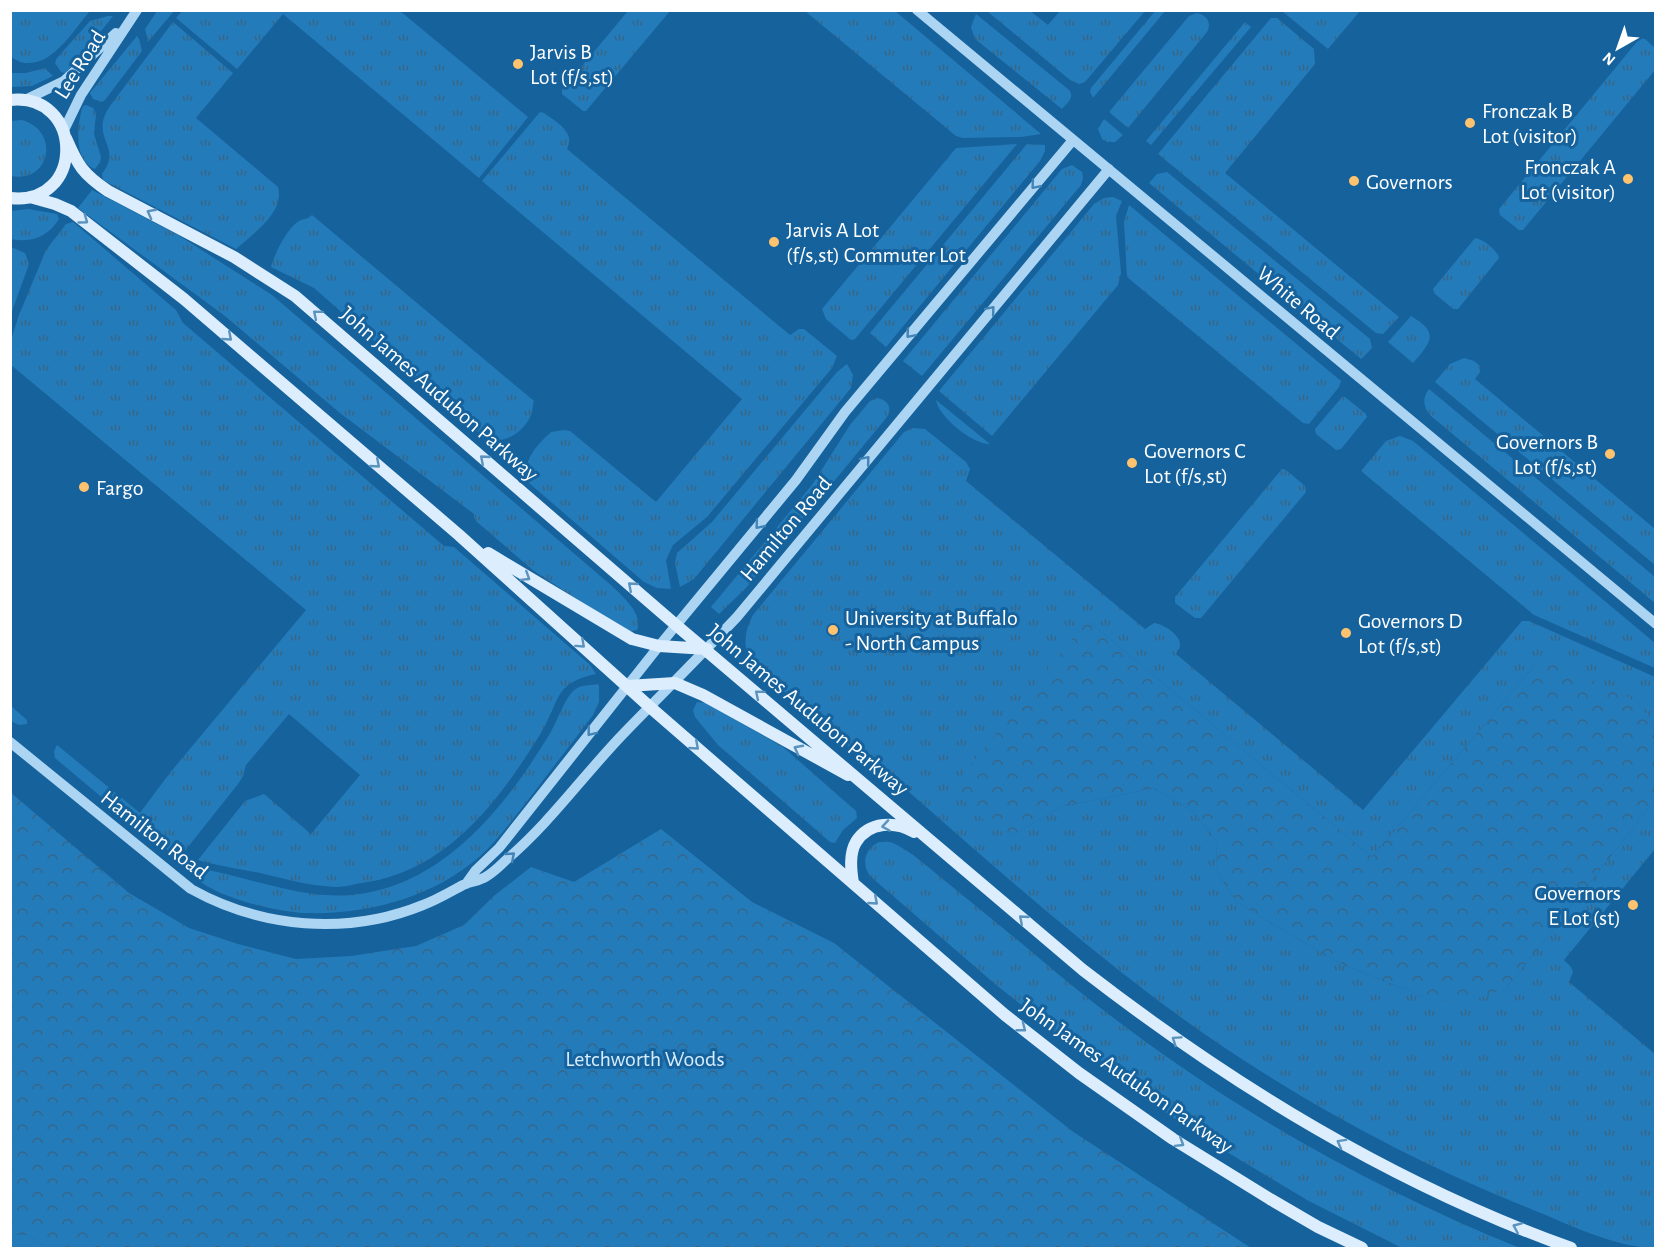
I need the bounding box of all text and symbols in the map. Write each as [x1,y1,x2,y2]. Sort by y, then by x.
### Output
north arrow [1588,18,1648,78]
street label: Lee Road [50,26,109,103]
place label: Jarvis B Lot (f/s,st) [530,41,614,88]
text: N [1600,49,1618,68]
marker: Jarvis B Lot (f/s,st) [511,57,525,71]
place label: Fronczak B Lot (visitor) [1482,100,1578,147]
marker: Fronczak B Lot (visitor) [1463,116,1477,130]
place label: Fronczak A Lot (visitor) [1520,156,1616,203]
place label: Governors [1366,171,1453,193]
marker: Fronczak A Lot (visitor) [1621,172,1635,186]
marker: Governors [1347,174,1361,188]
one-way arrow [1032,178,1043,189]
one-way arrow [146,209,157,220]
one-way arrow [77,213,88,224]
place label: Jarvis A Lot (f/s,st) Commuter Lot [786,219,966,266]
marker: Jarvis A Lot (f/s,st) Commuter Lot [767,235,781,249]
street label: White Road [1253,262,1344,343]
street label: John James Audubon Parkway [336,302,543,486]
one-way arrow [984,306,995,317]
one-way arrow [313,311,324,322]
one-way arrow [906,327,917,338]
one-way arrow [221,330,232,341]
place label: Governors B Lot (f/s,st) [1496,431,1598,478]
place label: Governors C Lot (f/s,st) [1144,440,1246,487]
marker: Governors B Lot (f/s,st) [1603,447,1617,461]
one-way arrow [481,455,491,466]
one-way arrow [859,456,870,467]
marker: Governors C Lot (f/s,st) [1125,456,1139,470]
one-way arrow [369,457,380,468]
street label: Hamilton Road [736,472,836,585]
place label: Fargo [96,477,143,499]
marker: Fargo [77,480,91,494]
one-way arrow [755,518,766,529]
one-way arrow [520,569,531,580]
one-way arrow [628,582,639,593]
place label: University at Buffalo - North Campus [845,607,1018,654]
place label: Governors D Lot (f/s,st) [1358,610,1463,657]
street label: John James Audubon Parkway [704,620,913,800]
marker: University at Buffalo - North Campus [826,623,840,637]
marker: Governors D Lot (f/s,st) [1339,626,1353,640]
one-way arrow [574,637,585,648]
one-way arrow [755,690,766,701]
one-way arrow [587,726,598,737]
one-way arrow [688,739,699,750]
one-way arrow [793,745,804,756]
street label: Hamilton Road [97,786,212,883]
one-way arrow [881,819,891,831]
one-way arrow [504,852,515,863]
place label: Governors E Lot (st) [1534,882,1621,929]
one-way arrow [867,894,878,905]
marker: Governors E Lot (st) [1626,898,1640,912]
one-way arrow [1019,915,1030,926]
street label: John James Audubon Parkway [1016,994,1237,1158]
one-way arrow [1015,1021,1026,1032]
one-way arrow [1172,1036,1183,1047]
park label: Letchworth Woods [565,1048,725,1070]
one-way arrow [1173,1136,1184,1147]
one-way arrow [1337,1139,1348,1150]
one-way arrow [1512,1222,1523,1234]

